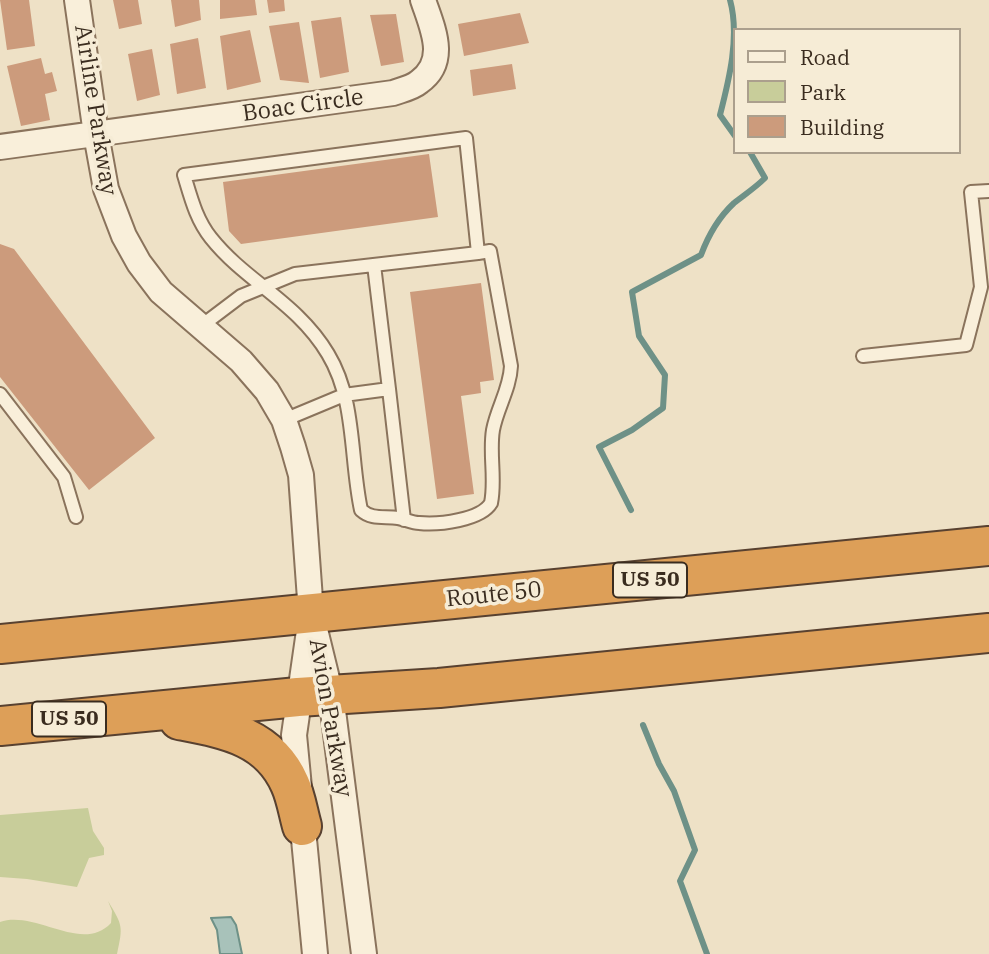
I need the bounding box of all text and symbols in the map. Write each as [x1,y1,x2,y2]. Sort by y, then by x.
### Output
street label: Airline Parkway [68,23,122,197]
legend [734,28,961,154]
text: Road [800,43,850,71]
text: Park [800,78,846,106]
street label: Boac Circle [241,84,365,128]
text: Building [800,113,884,141]
road number: US 50 [613,562,687,598]
street label: Route 50 [445,576,543,614]
street label: Avion Parkway [302,637,358,799]
road number: US 50 [32,702,106,736]

